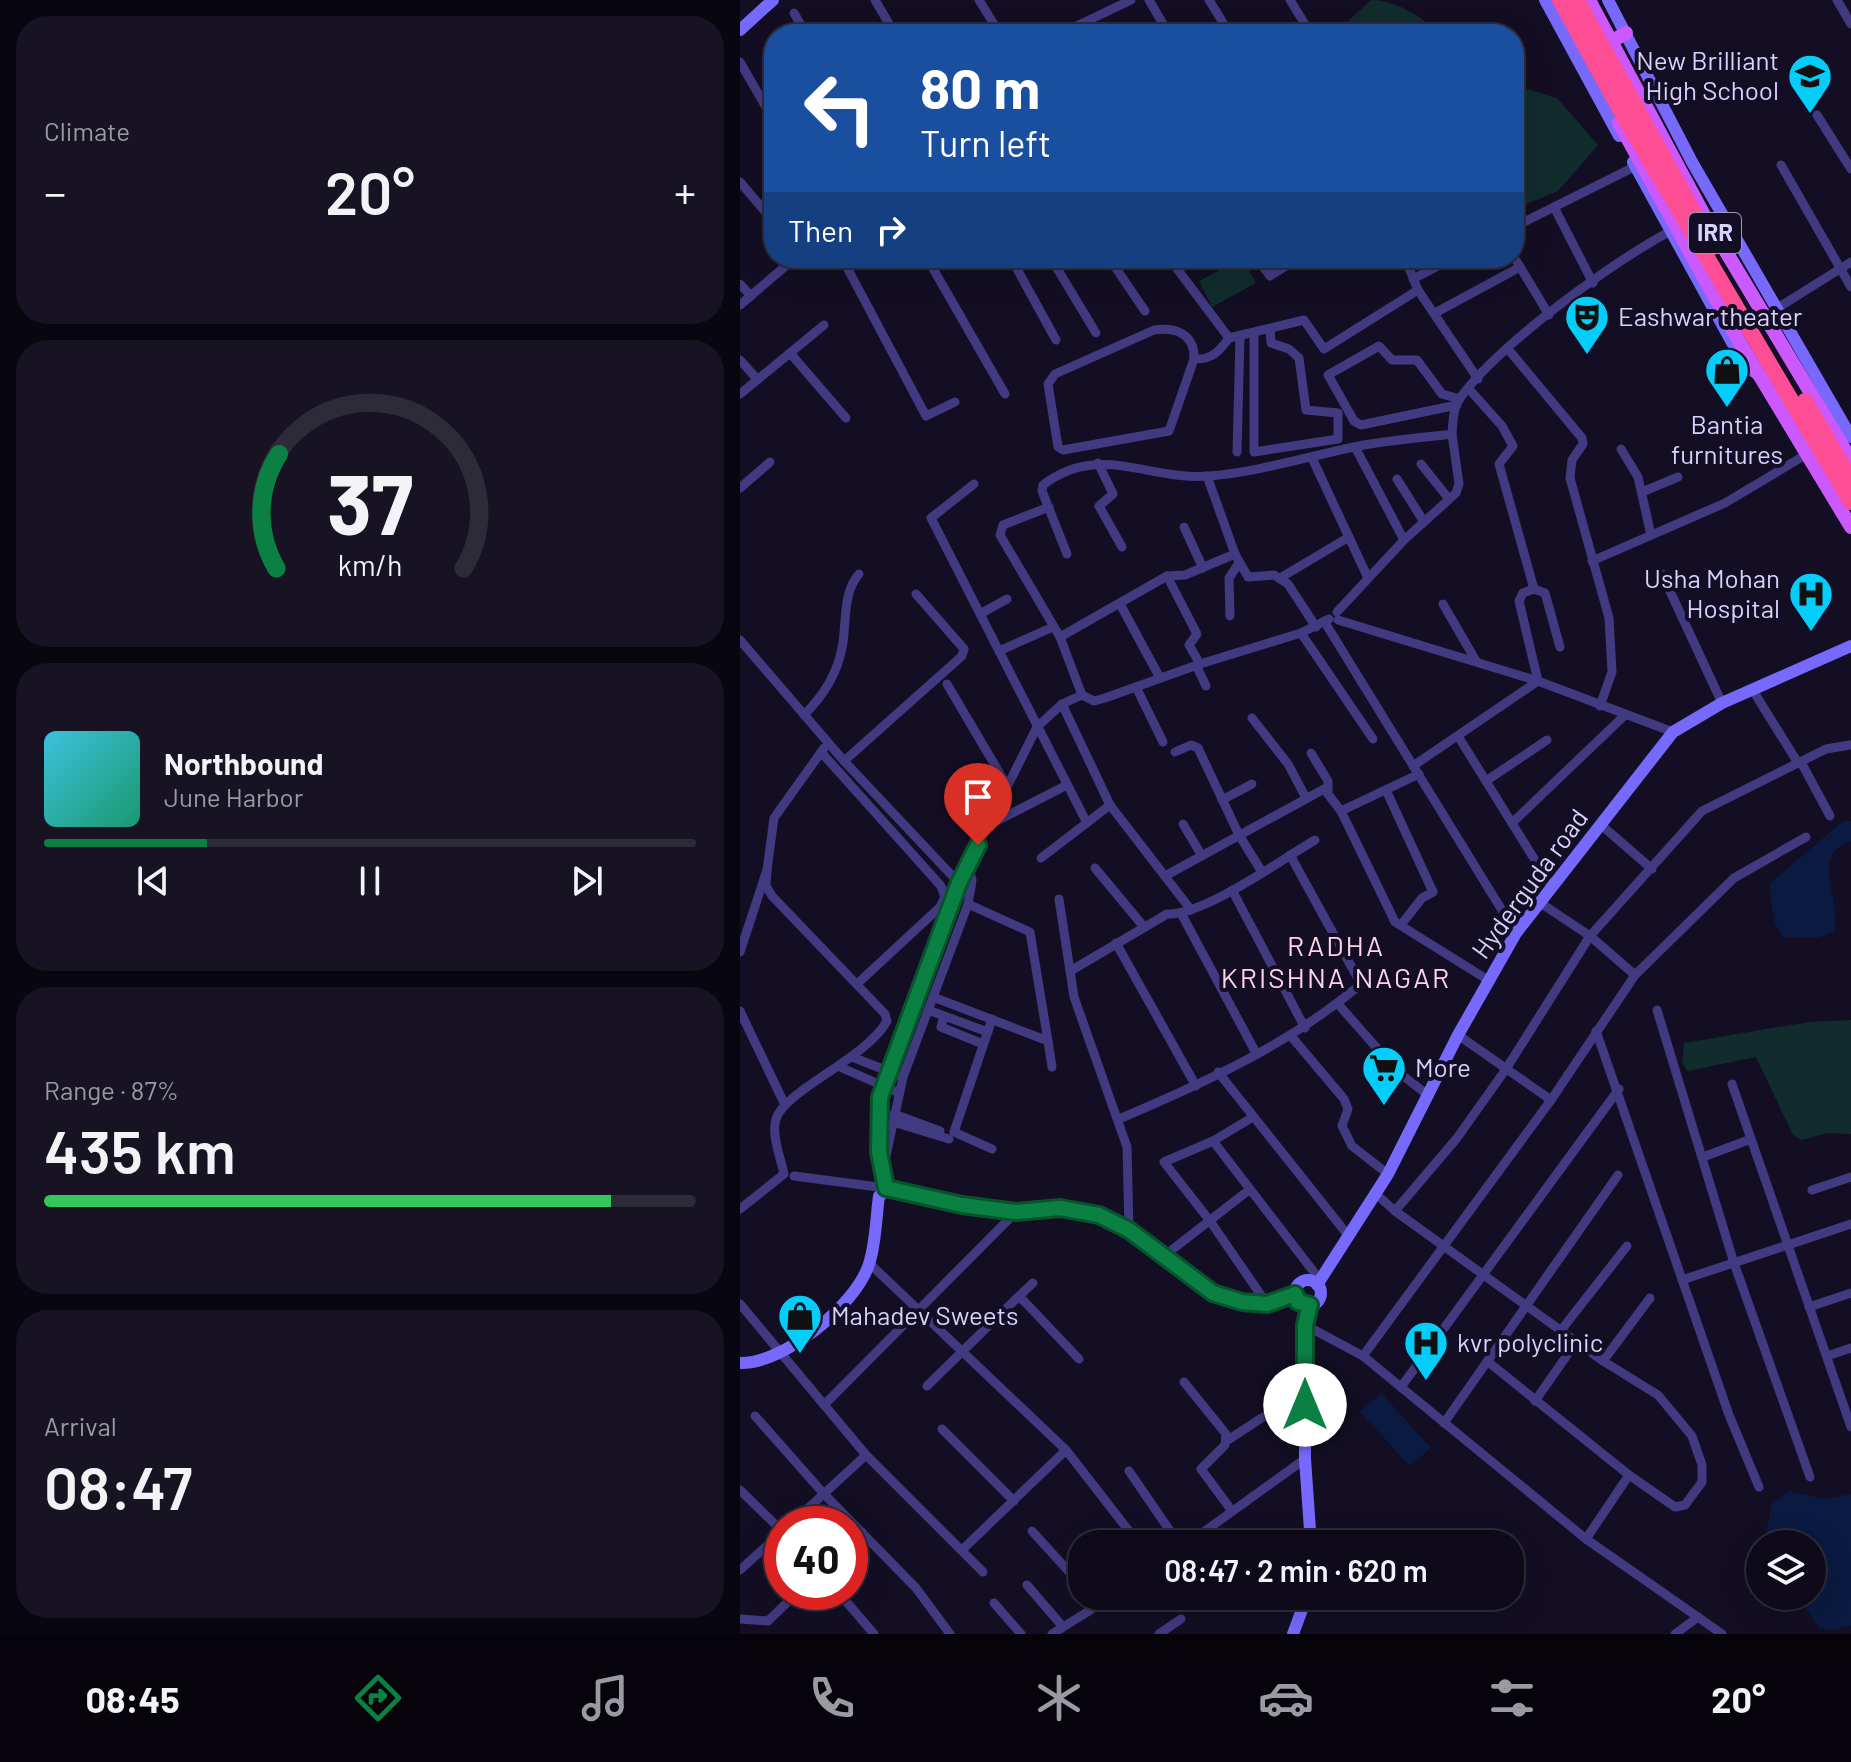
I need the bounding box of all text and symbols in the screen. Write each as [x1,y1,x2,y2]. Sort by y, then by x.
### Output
place label: New Brilliant High School [1636,44,1779,105]
school or university icon: New Brilliant High School [1786,52,1834,115]
text: 80 m [920,53,1040,120]
icon: left [788,56,892,160]
text: Climate [44,115,130,146]
text: Turn left [920,121,1051,164]
text: 20° [325,155,415,227]
text: − [44,165,66,218]
text: + [674,165,696,218]
icon: right [869,208,913,252]
text: Then [788,212,853,248]
road number: IRR [1689,213,1741,253]
theatre icon: Eashwar theater [1563,293,1611,356]
place label: Eashwar theater [1618,300,1803,331]
shop icon: Bantia furnitures [1703,346,1751,409]
place label: Bantia furnitures [1671,408,1783,469]
text: 37 [327,452,413,552]
text: km/h [338,548,402,583]
place label: Usha Mohan Hospital [1644,562,1780,623]
hospital icon: Usha Mohan Hospital [1787,570,1835,633]
text: Northbound [164,745,323,781]
pin [944,763,1012,845]
icon: arrive [956,775,1000,819]
text: June Harbor [164,781,303,812]
street label: Hyderguda road [1464,802,1593,964]
icon: previous [131,859,175,903]
icon: pause [348,859,392,903]
icon: next [565,859,609,903]
district label: RADHA KRISHNA NAGAR [1221,928,1451,994]
supermarket icon: More [1360,1044,1408,1107]
place label: More [1415,1051,1471,1082]
text: Range · 87% [44,1074,179,1105]
text: 435 km [44,1114,236,1186]
shop icon: Mahadev Sweets [776,1292,824,1355]
place label: Mahadev Sweets [831,1299,1018,1330]
hospital icon: kvr polyclinic [1402,1319,1450,1382]
place label: kvr polyclinic [1457,1326,1603,1357]
position arrow [1263,1363,1347,1447]
text: Arrival [44,1410,117,1441]
text: 08:47 [44,1450,192,1522]
speed limit sign: 40 [764,1506,868,1610]
map controls [1746,1530,1826,1610]
button: layers [1746,1530,1826,1610]
text: 08:47 · 2 min · 620 m [1164,1552,1428,1588]
icon: directions [350,1670,406,1726]
icon: music [577,1670,633,1726]
icon: phone [804,1670,860,1726]
icon: climate [1031,1670,1087,1726]
icon: car [1258,1670,1314,1726]
icon: filters [1484,1670,1540,1726]
text: 08:45 [85,1677,180,1720]
text: 20° [1711,1677,1765,1720]

